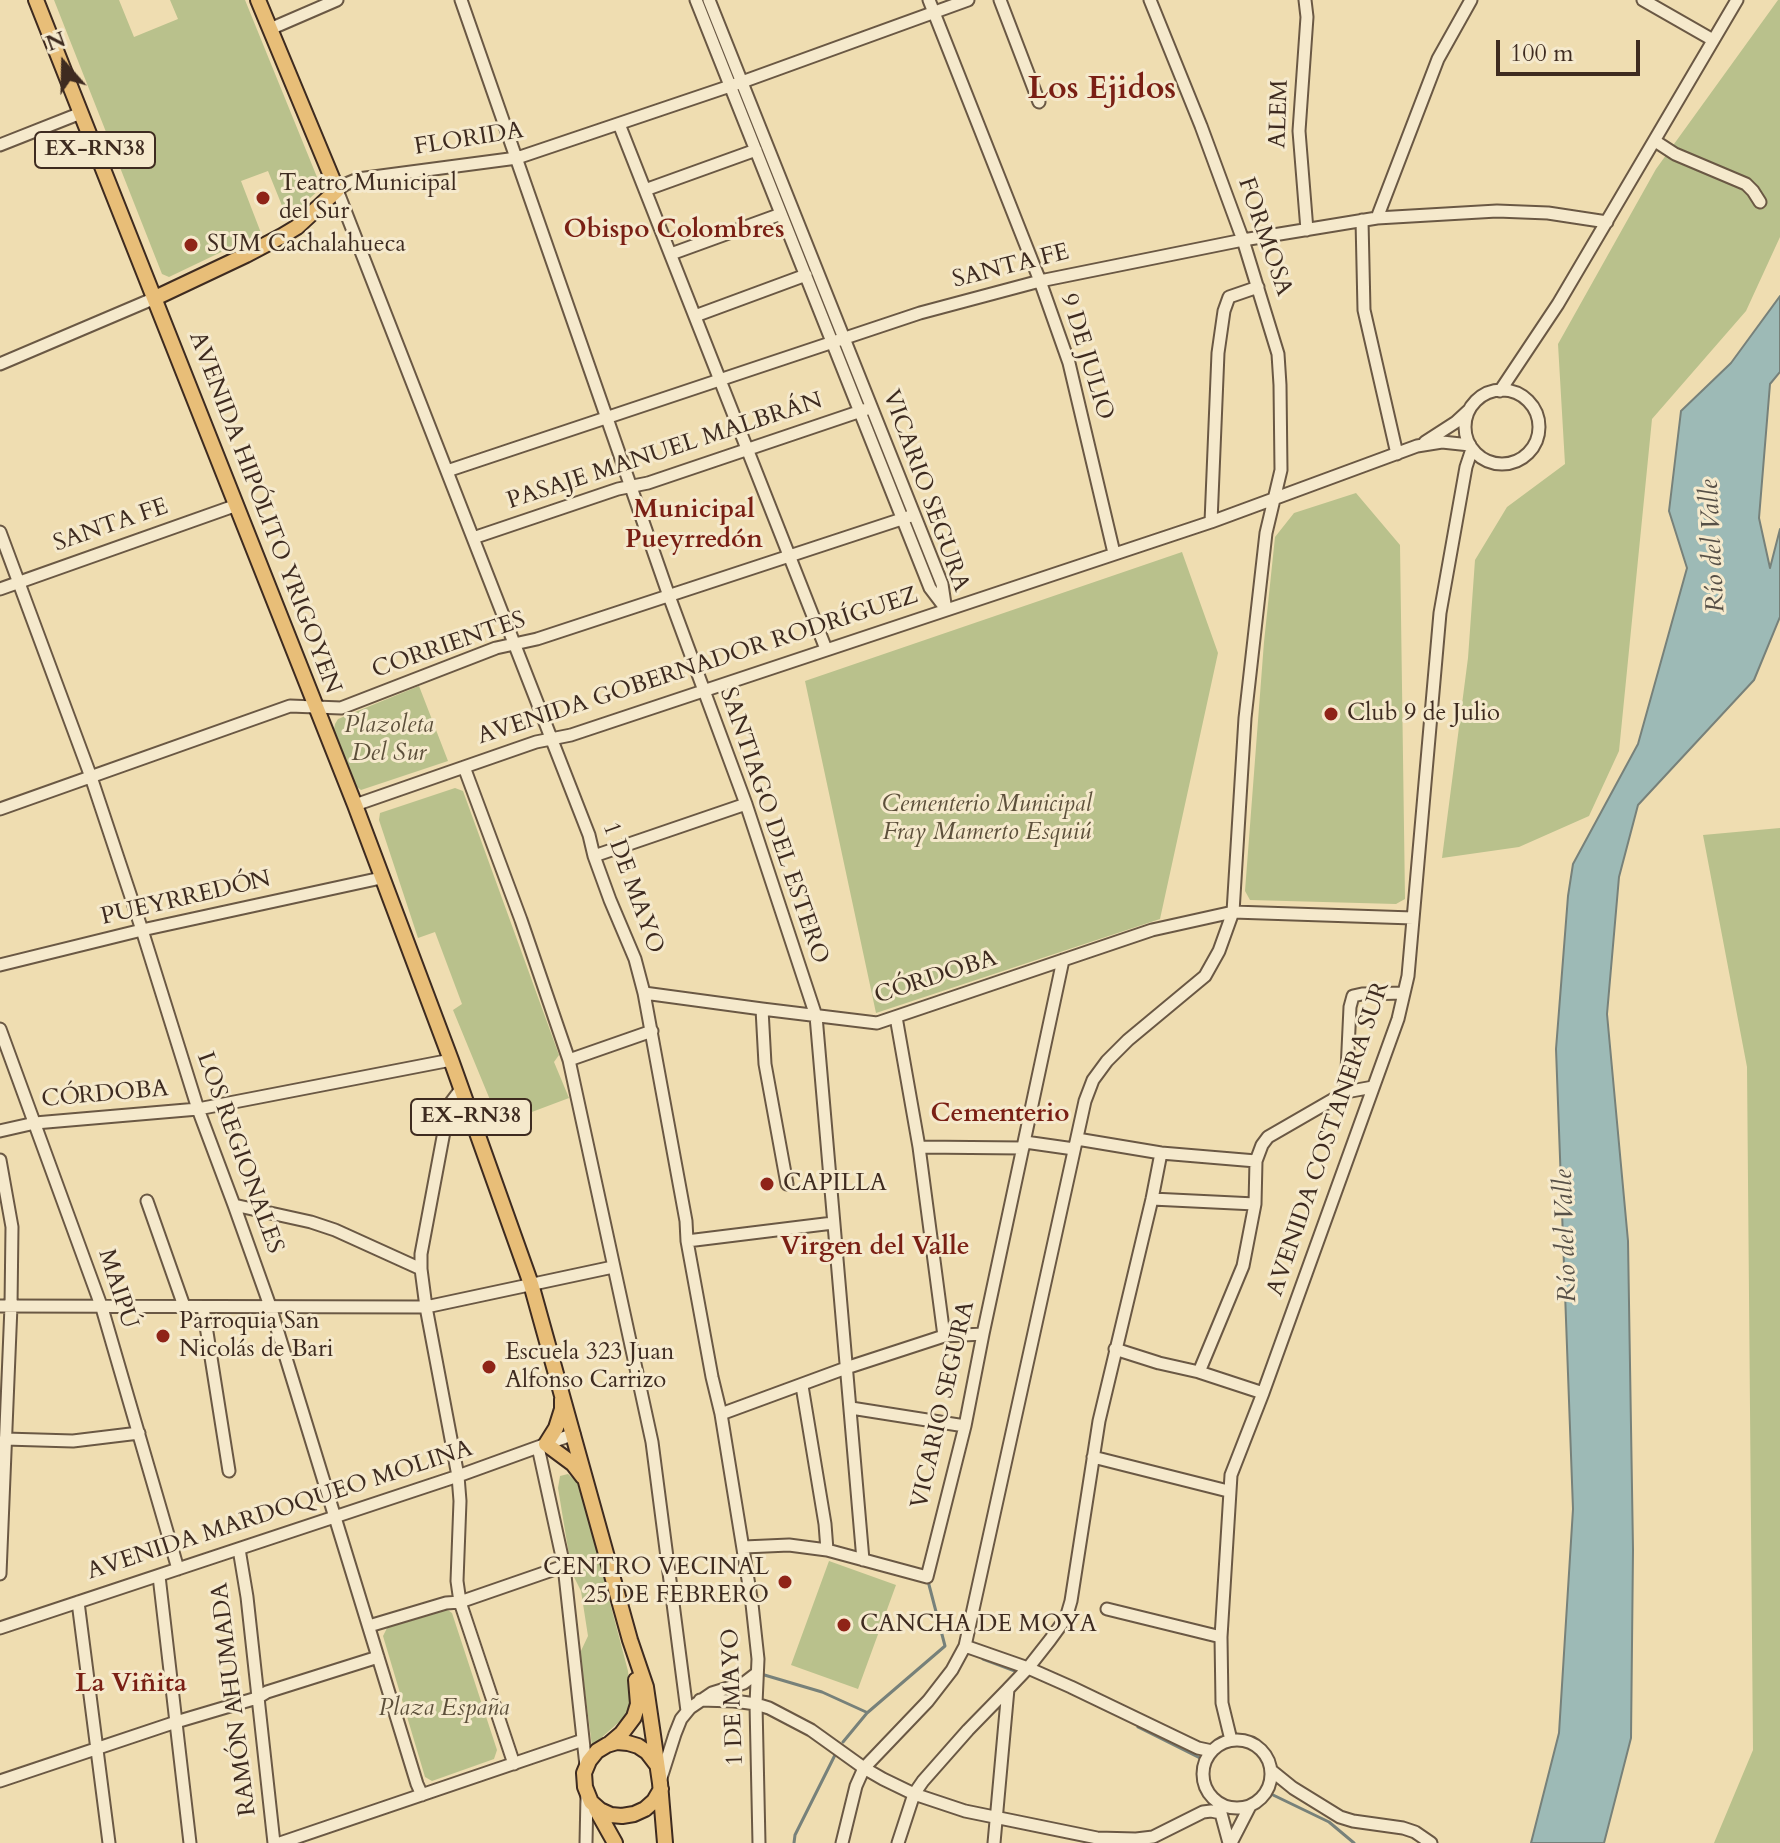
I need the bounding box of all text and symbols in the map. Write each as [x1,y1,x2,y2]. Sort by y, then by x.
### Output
north arrow [24,24,104,104]
text: N [42,24,70,59]
scale bar [1500,24,1644,74]
text: 100 m [1510,37,1574,70]
district label: Los Ejidos [1028,72,1176,110]
street label: ALEM [1264,79,1296,149]
street label: FLORIDA [412,117,526,163]
road number: EX-RN38 [35,132,155,168]
place label: Teatro Municipal del Sur [279,170,457,226]
street label: FORMOSA [1230,174,1298,300]
marker: Teatro Municipal del Sur [254,189,272,207]
district label: Obispo Colombres [563,215,785,247]
place label: SUM Cachalahueca [207,231,406,259]
marker: SUM Cachalahueca [182,236,200,254]
street label: SANTA FE [950,239,1072,295]
street label: 9 DE JULIO [1053,290,1119,424]
street label: AVENIDA HIPÓLITO YRIGOYEN [181,328,347,698]
street label: VICARIO SEGURA [875,386,975,596]
street label: PASAJE MANUEL MALBRÁN [504,387,826,517]
water label: Río del Valle [1695,479,1733,613]
street label: SANTA FE [50,493,172,559]
district label: Municipal Pueyrredón [625,495,763,556]
street label: AVENIDA GOBERNADOR RODRÍGUEZ [474,582,922,752]
street label: CORRIENTES [369,606,529,686]
street label: SANTIAGO DEL ESTERO [712,684,834,968]
place label: Club 9 de Julio [1347,700,1500,728]
marker: Club 9 de Julio [1322,705,1340,723]
park label: Plazoleta Del Sur [344,712,434,768]
park label: Cementerio Municipal Fray Mamerto Esquiú [882,791,1092,847]
street label: 1 DE MAYO [595,818,669,958]
street label: PUEYRREDÓN [98,865,274,933]
street label: CÓRDOBA [871,945,1001,1011]
street label: AVENIDA COSTANERA SUR [1262,978,1396,1300]
street label: LOS REGIONALES [189,1048,289,1258]
street label: CÓRDOBA [40,1075,170,1115]
road number: EX-RN38 [411,1099,531,1135]
district label: Cementerio [930,1099,1070,1131]
water label: Río del Valle [1549,1169,1585,1303]
place label: CAPILLA [783,1170,887,1198]
marker: CAPILLA [758,1175,776,1193]
district label: Virgen del Valle [780,1232,970,1264]
street label: MAIPÚ [91,1246,143,1332]
street label: VICARIO SEGURA [906,1298,982,1512]
place label: Parroquia San Nicolás de Bari [179,1308,333,1364]
marker: Parroquia San Nicolás de Bari [154,1327,172,1345]
place label: Escuela 323 Juan Alfonso Carrizo [505,1339,674,1395]
marker: Escuela 323 Juan Alfonso Carrizo [480,1358,498,1376]
street label: AVENIDA MARDOQUEO MOLINA [84,1435,476,1587]
place label: CENTRO VECINAL 25 DE FEBRERO [543,1554,769,1610]
marker: CENTRO VECINAL 25 DE FEBRERO [776,1573,794,1591]
street label: RAMÓN AHUMADA [206,1581,264,1817]
place label: CANCHA DE MOYA [860,1611,1097,1639]
marker: CANCHA DE MOYA [835,1616,853,1634]
street label: 1 DE MAYO [717,1628,751,1766]
district label: La Viñita [75,1669,187,1701]
park label: Plaza España [379,1695,509,1723]

